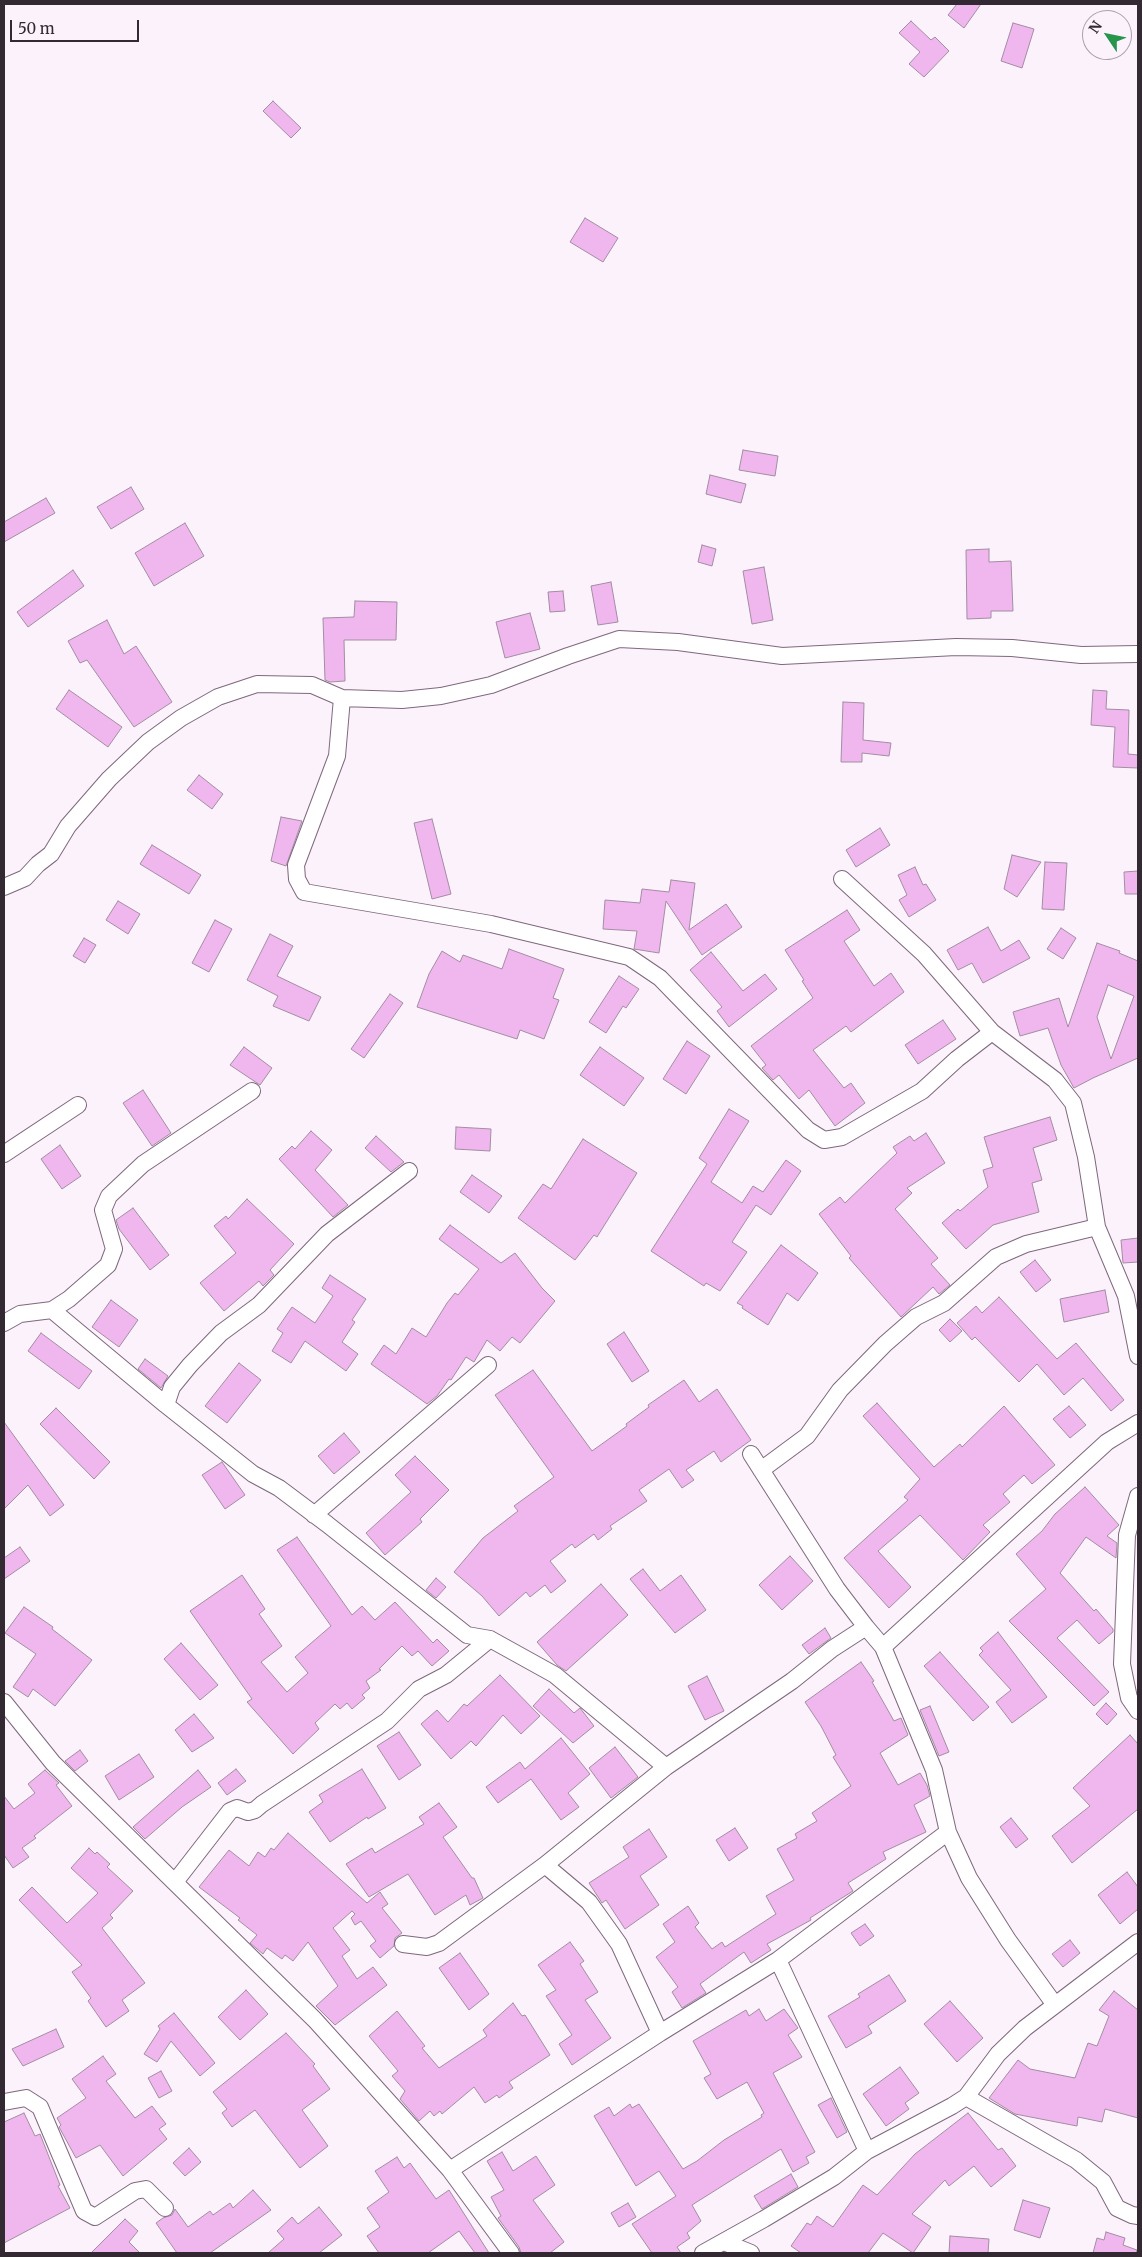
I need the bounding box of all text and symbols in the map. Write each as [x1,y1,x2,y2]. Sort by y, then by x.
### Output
scale bar [12,10,141,42]
north arrow [1082,10,1132,60]
text: N [1085,18,1106,37]
text: 50 m [18,19,55,38]

